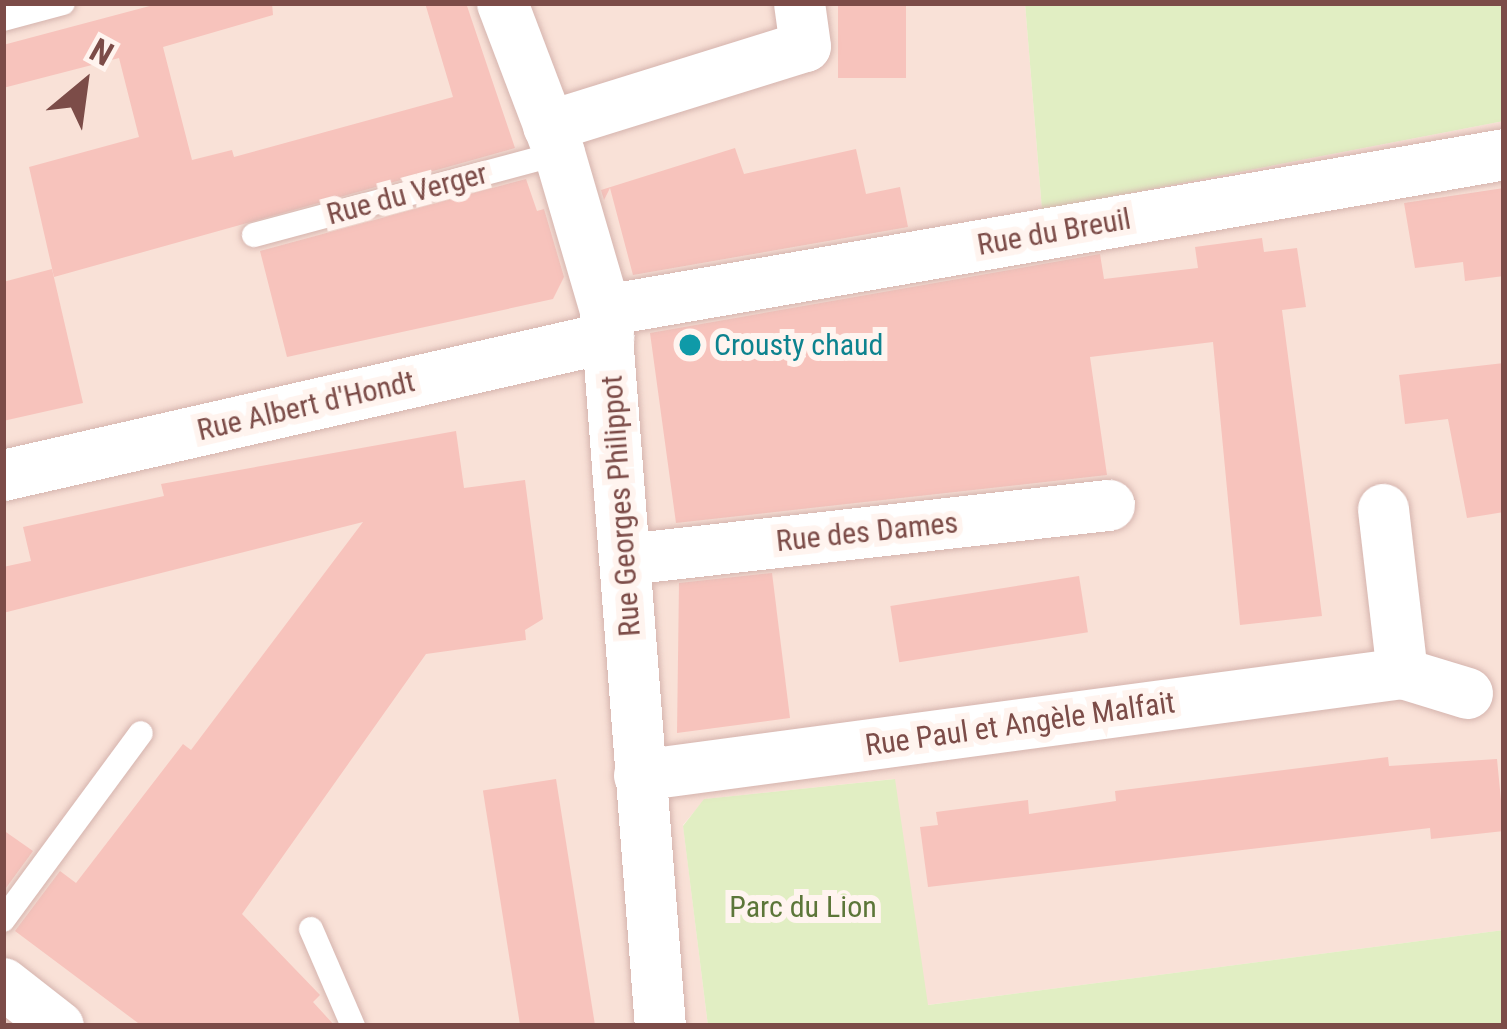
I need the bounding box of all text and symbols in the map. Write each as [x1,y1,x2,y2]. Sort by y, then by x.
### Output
north arrow [24,24,144,144]
text: N [83,30,120,74]
street label: Rue du Verger [323,155,491,233]
street label: Rue du Breuil [974,201,1134,263]
place label: Crousty chaud [714,327,883,363]
marker: Crousty chaud [677,332,703,358]
street label: Rue Albert d'Hondt [194,363,418,449]
street label: Rue Georges Philippot [594,374,648,638]
street label: Rue des Dames [774,505,960,559]
street label: Rue Paul et Angèle Malfait [863,684,1177,764]
park label: Parc du Lion [729,889,877,925]

